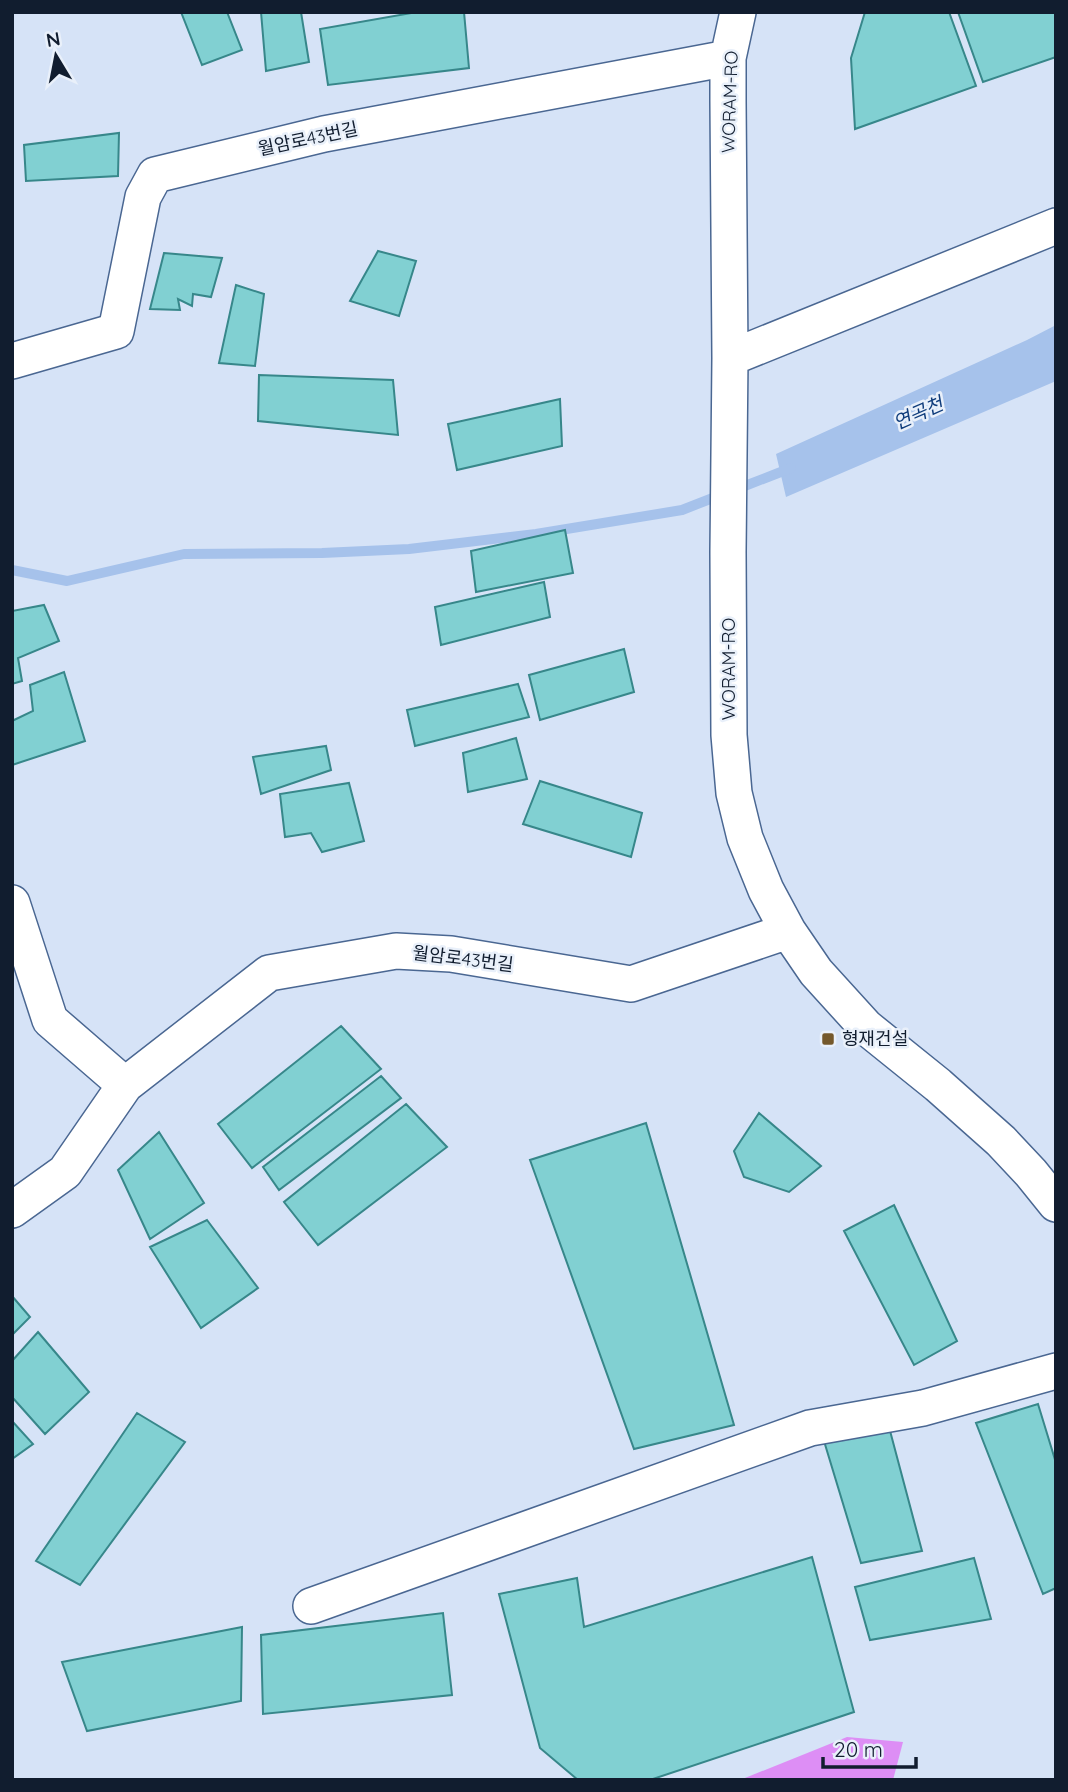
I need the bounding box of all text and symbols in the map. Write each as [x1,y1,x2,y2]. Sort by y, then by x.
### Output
north arrow [21,21,91,91]
text: N [44,26,62,52]
street label: WORAM-RO [716,50,743,154]
street label: 월암로43번길 [256,117,360,160]
water label: 연곡천 [889,391,948,435]
street label: WORAM-RO [717,618,740,720]
street label: 월암로43번길 [411,941,515,976]
place label: 형재건설 [842,1027,908,1050]
marker: 형재건설 [820,1031,836,1047]
scale bar [823,1726,916,1770]
text: 20 m [834,1736,883,1762]

